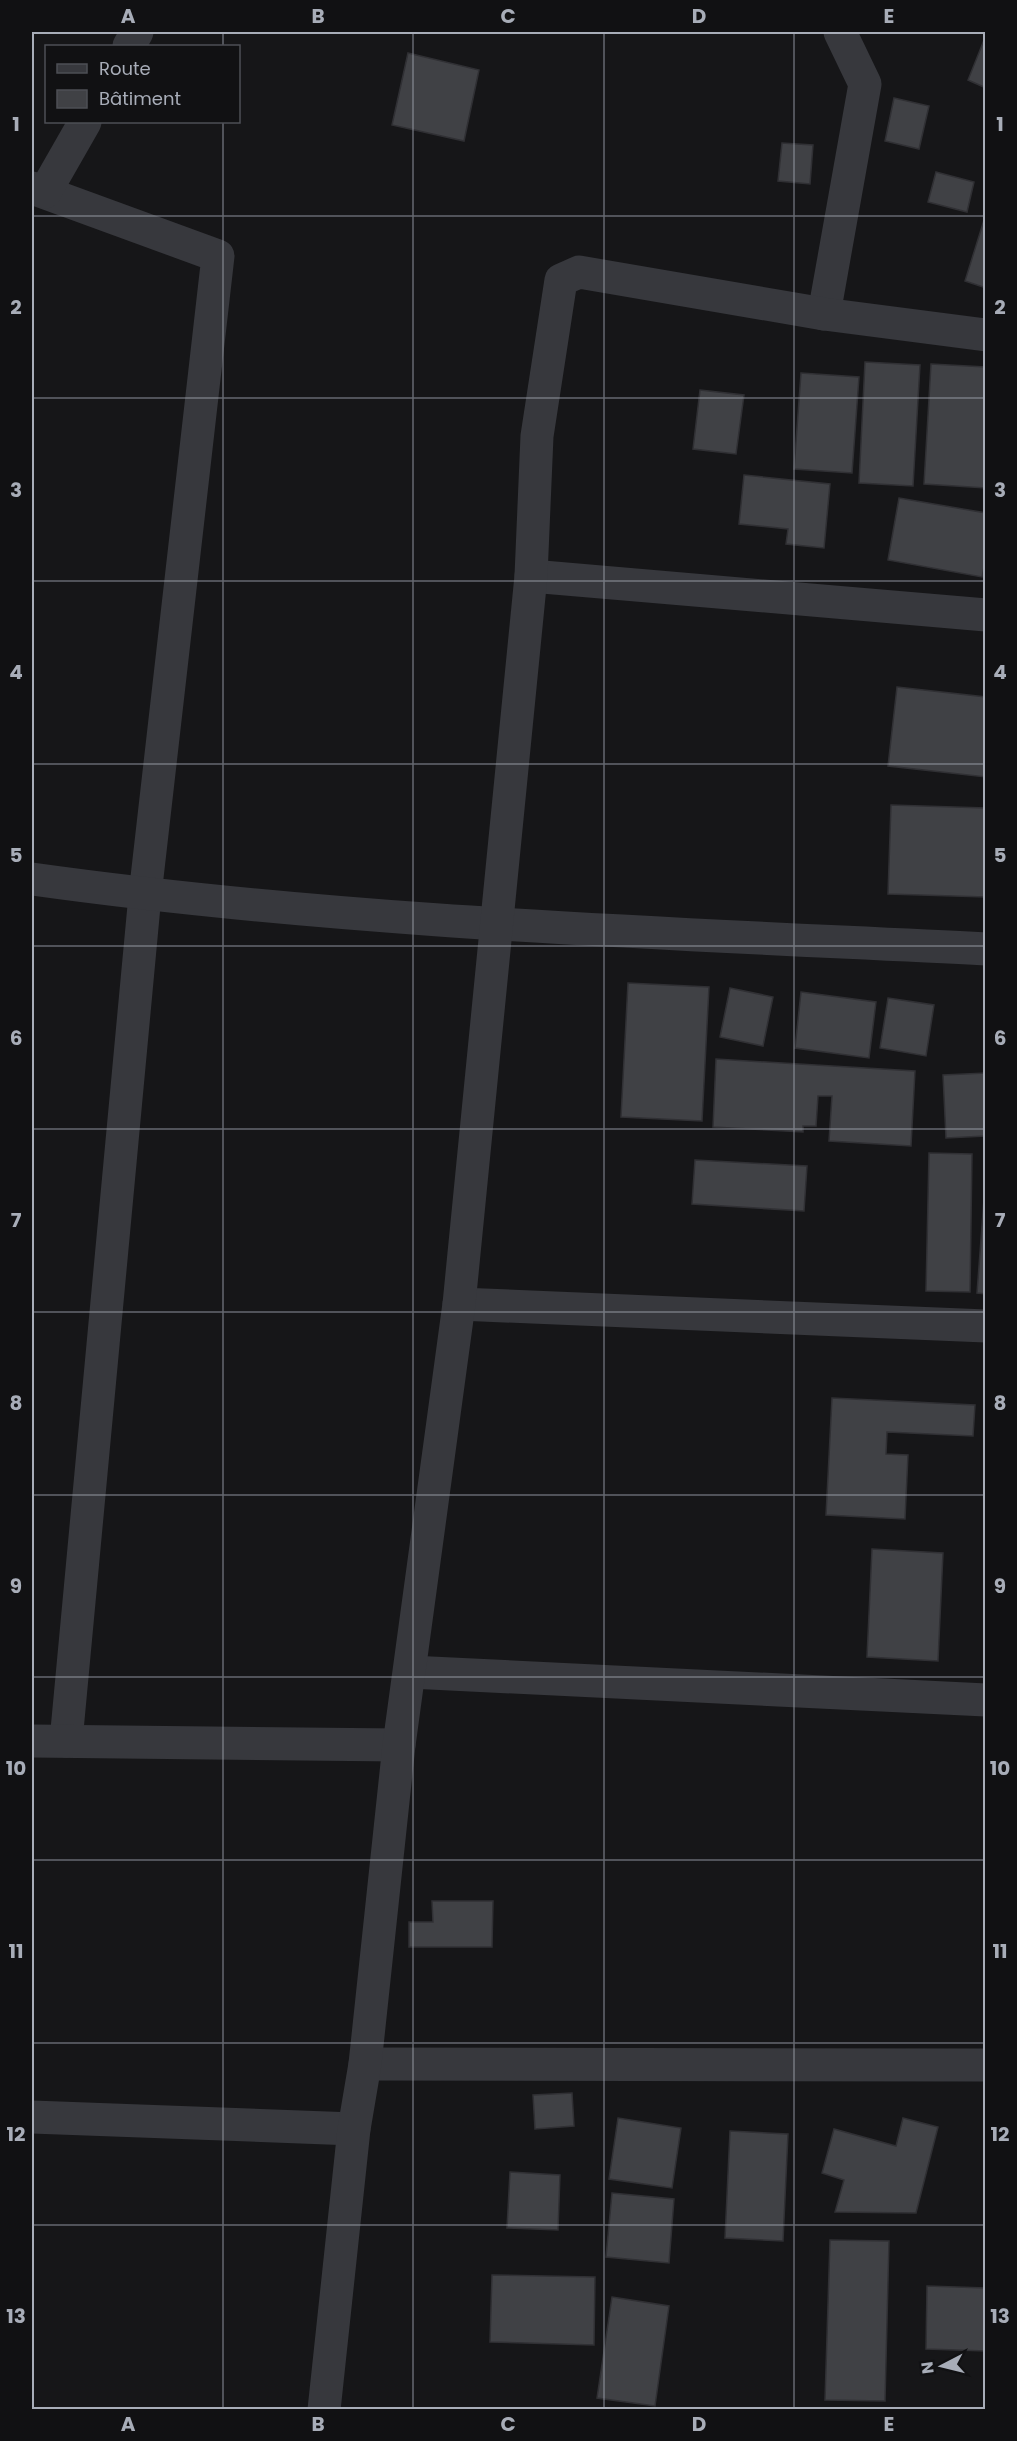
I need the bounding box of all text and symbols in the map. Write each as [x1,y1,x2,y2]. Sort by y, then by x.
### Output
text: A [121,2,136,30]
text: B [311,2,325,30]
text: C [500,2,516,30]
text: D [692,2,706,30]
text: E [884,2,894,30]
legend [45,45,240,123]
text: Route [99,56,151,81]
text: Bâtiment [99,86,181,111]
text: 1 [12,110,20,138]
text: 1 [996,110,1004,138]
text: 2 [10,293,22,321]
text: 2 [994,293,1006,321]
text: 3 [10,476,22,504]
text: 3 [994,476,1006,504]
text: 4 [9,658,23,686]
text: 4 [993,658,1007,686]
text: 5 [10,841,23,869]
text: 5 [994,841,1007,869]
text: 6 [10,1024,22,1052]
text: 6 [994,1024,1006,1052]
text: 7 [11,1206,22,1234]
text: 7 [995,1206,1006,1234]
text: 8 [10,1389,22,1417]
text: 8 [994,1389,1006,1417]
text: 9 [10,1572,22,1600]
text: 9 [994,1572,1006,1600]
text: 10 [6,1754,26,1782]
text: 10 [990,1754,1010,1782]
text: 11 [8,1937,24,1965]
text: 11 [992,1937,1008,1965]
text: 12 [7,2120,25,2148]
text: 12 [991,2120,1009,2148]
text: 13 [6,2302,26,2330]
text: 13 [990,2302,1010,2330]
north arrow [912,2336,972,2396]
text: N [915,2360,940,2375]
text: A [121,2410,136,2438]
text: B [311,2410,325,2438]
text: C [500,2410,516,2438]
text: D [692,2410,706,2438]
text: E [884,2410,894,2438]

